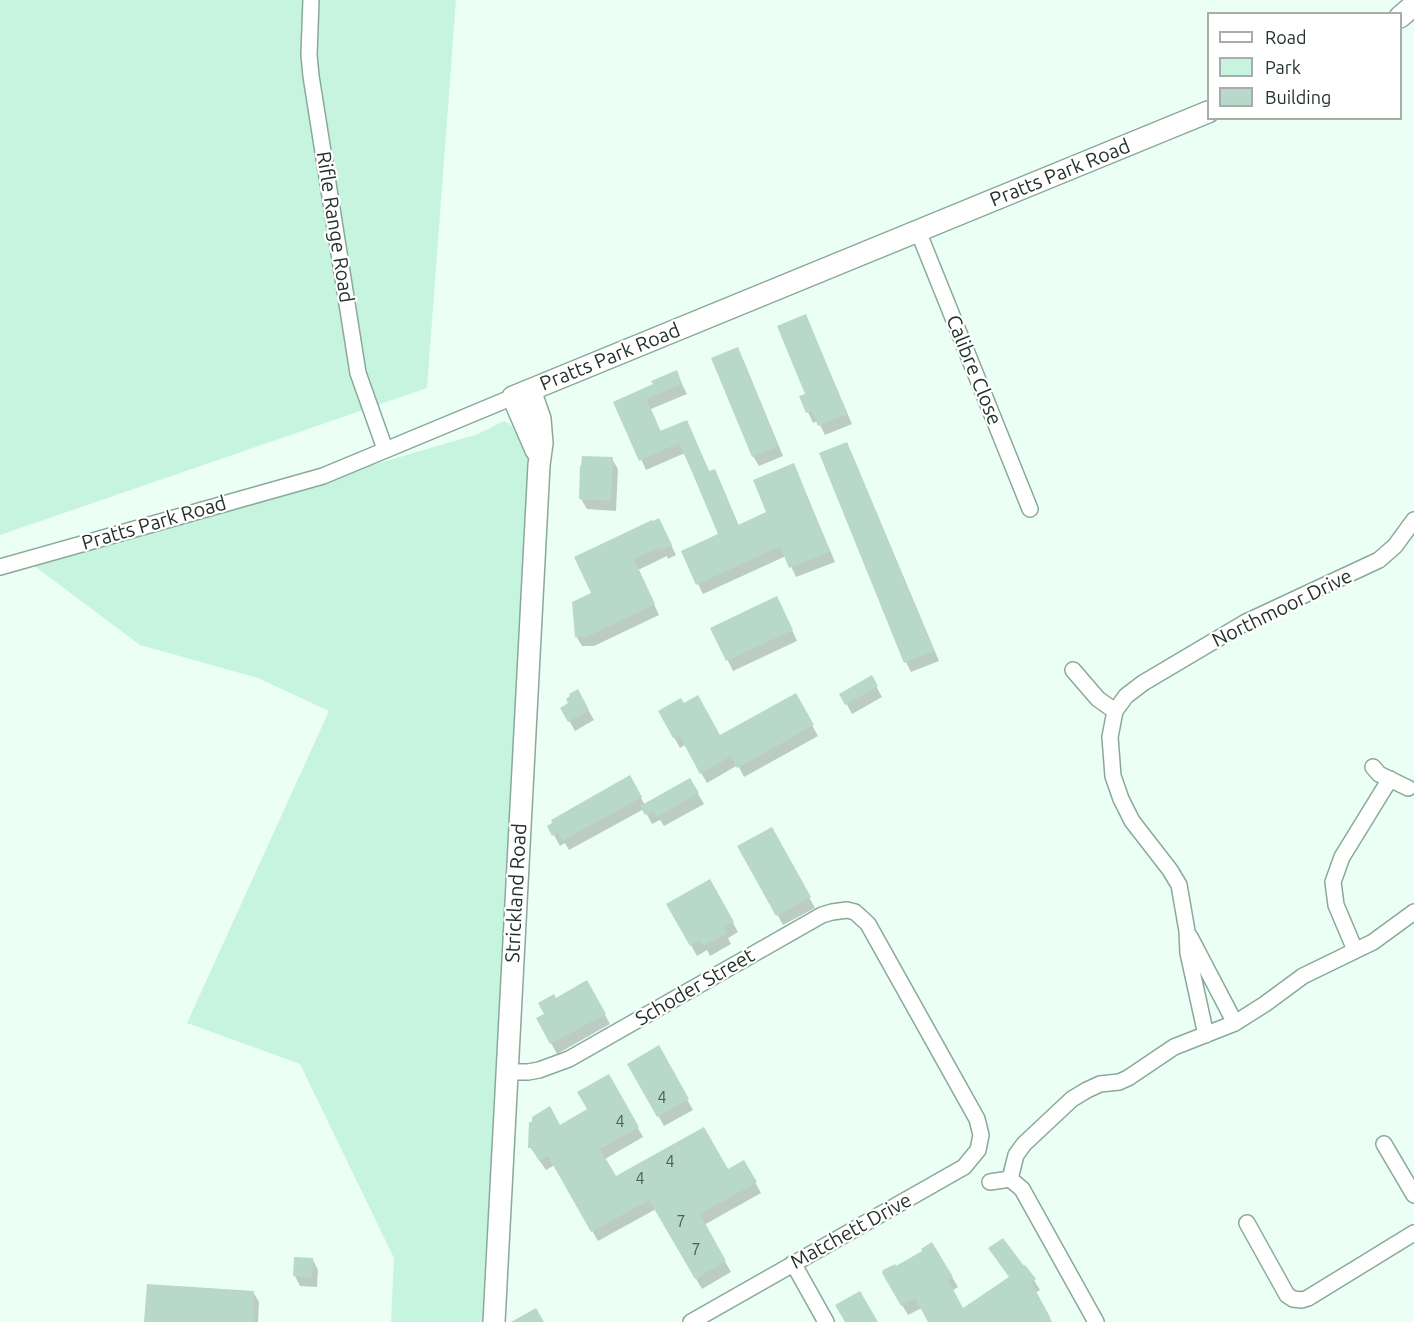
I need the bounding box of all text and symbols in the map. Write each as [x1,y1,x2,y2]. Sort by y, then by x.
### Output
legend [1207,12,1402,120]
text: Road [1265,27,1307,47]
text: Park [1265,57,1301,77]
text: Building [1265,87,1331,107]
street label: Pratts Park Road [986,134,1134,212]
street label: Rifle Range Road [311,149,359,305]
street label: Calibre Close [941,312,1007,428]
street label: Pratts Park Road [536,318,684,396]
street label: Pratts Park Road [79,491,229,555]
street label: Northmoor Drive [1208,564,1356,652]
street label: Strickland Road [500,823,532,963]
street label: Schoder Street [631,943,759,1031]
house number: 4 [657,1088,667,1108]
house number: 4 [615,1112,625,1132]
house number: 4 [665,1152,675,1172]
house number: 4 [635,1169,645,1189]
street label: Matchett Drive [786,1188,916,1274]
house number: 7 [676,1212,686,1232]
house number: 7 [691,1240,701,1260]

